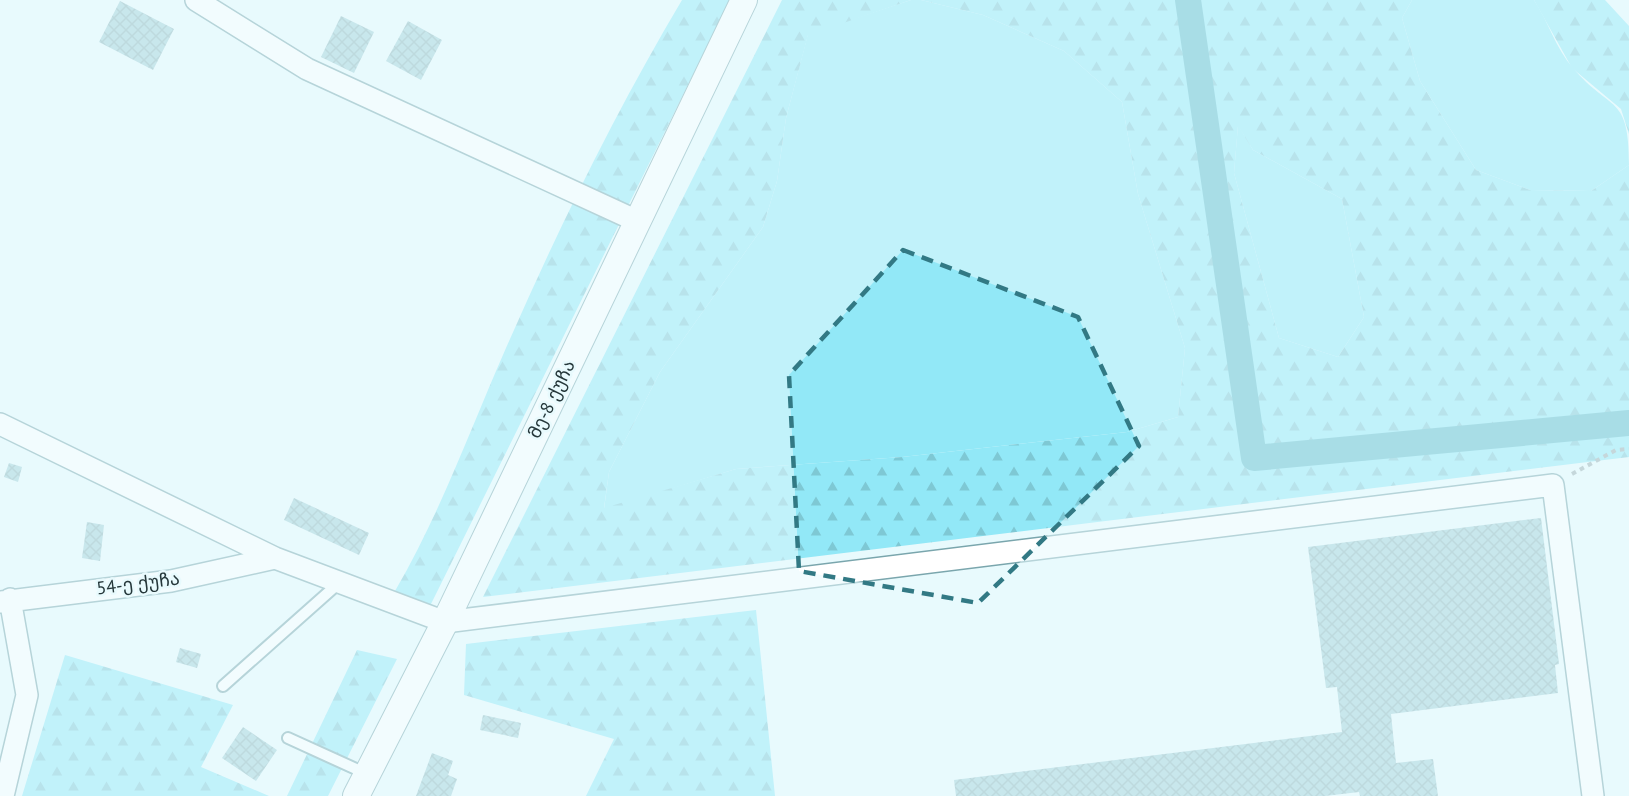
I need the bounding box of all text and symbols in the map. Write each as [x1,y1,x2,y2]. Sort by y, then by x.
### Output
street label: მე-8 ქუჩა [522,356,580,442]
street label: 54-ე ქუჩა [95,566,181,600]

